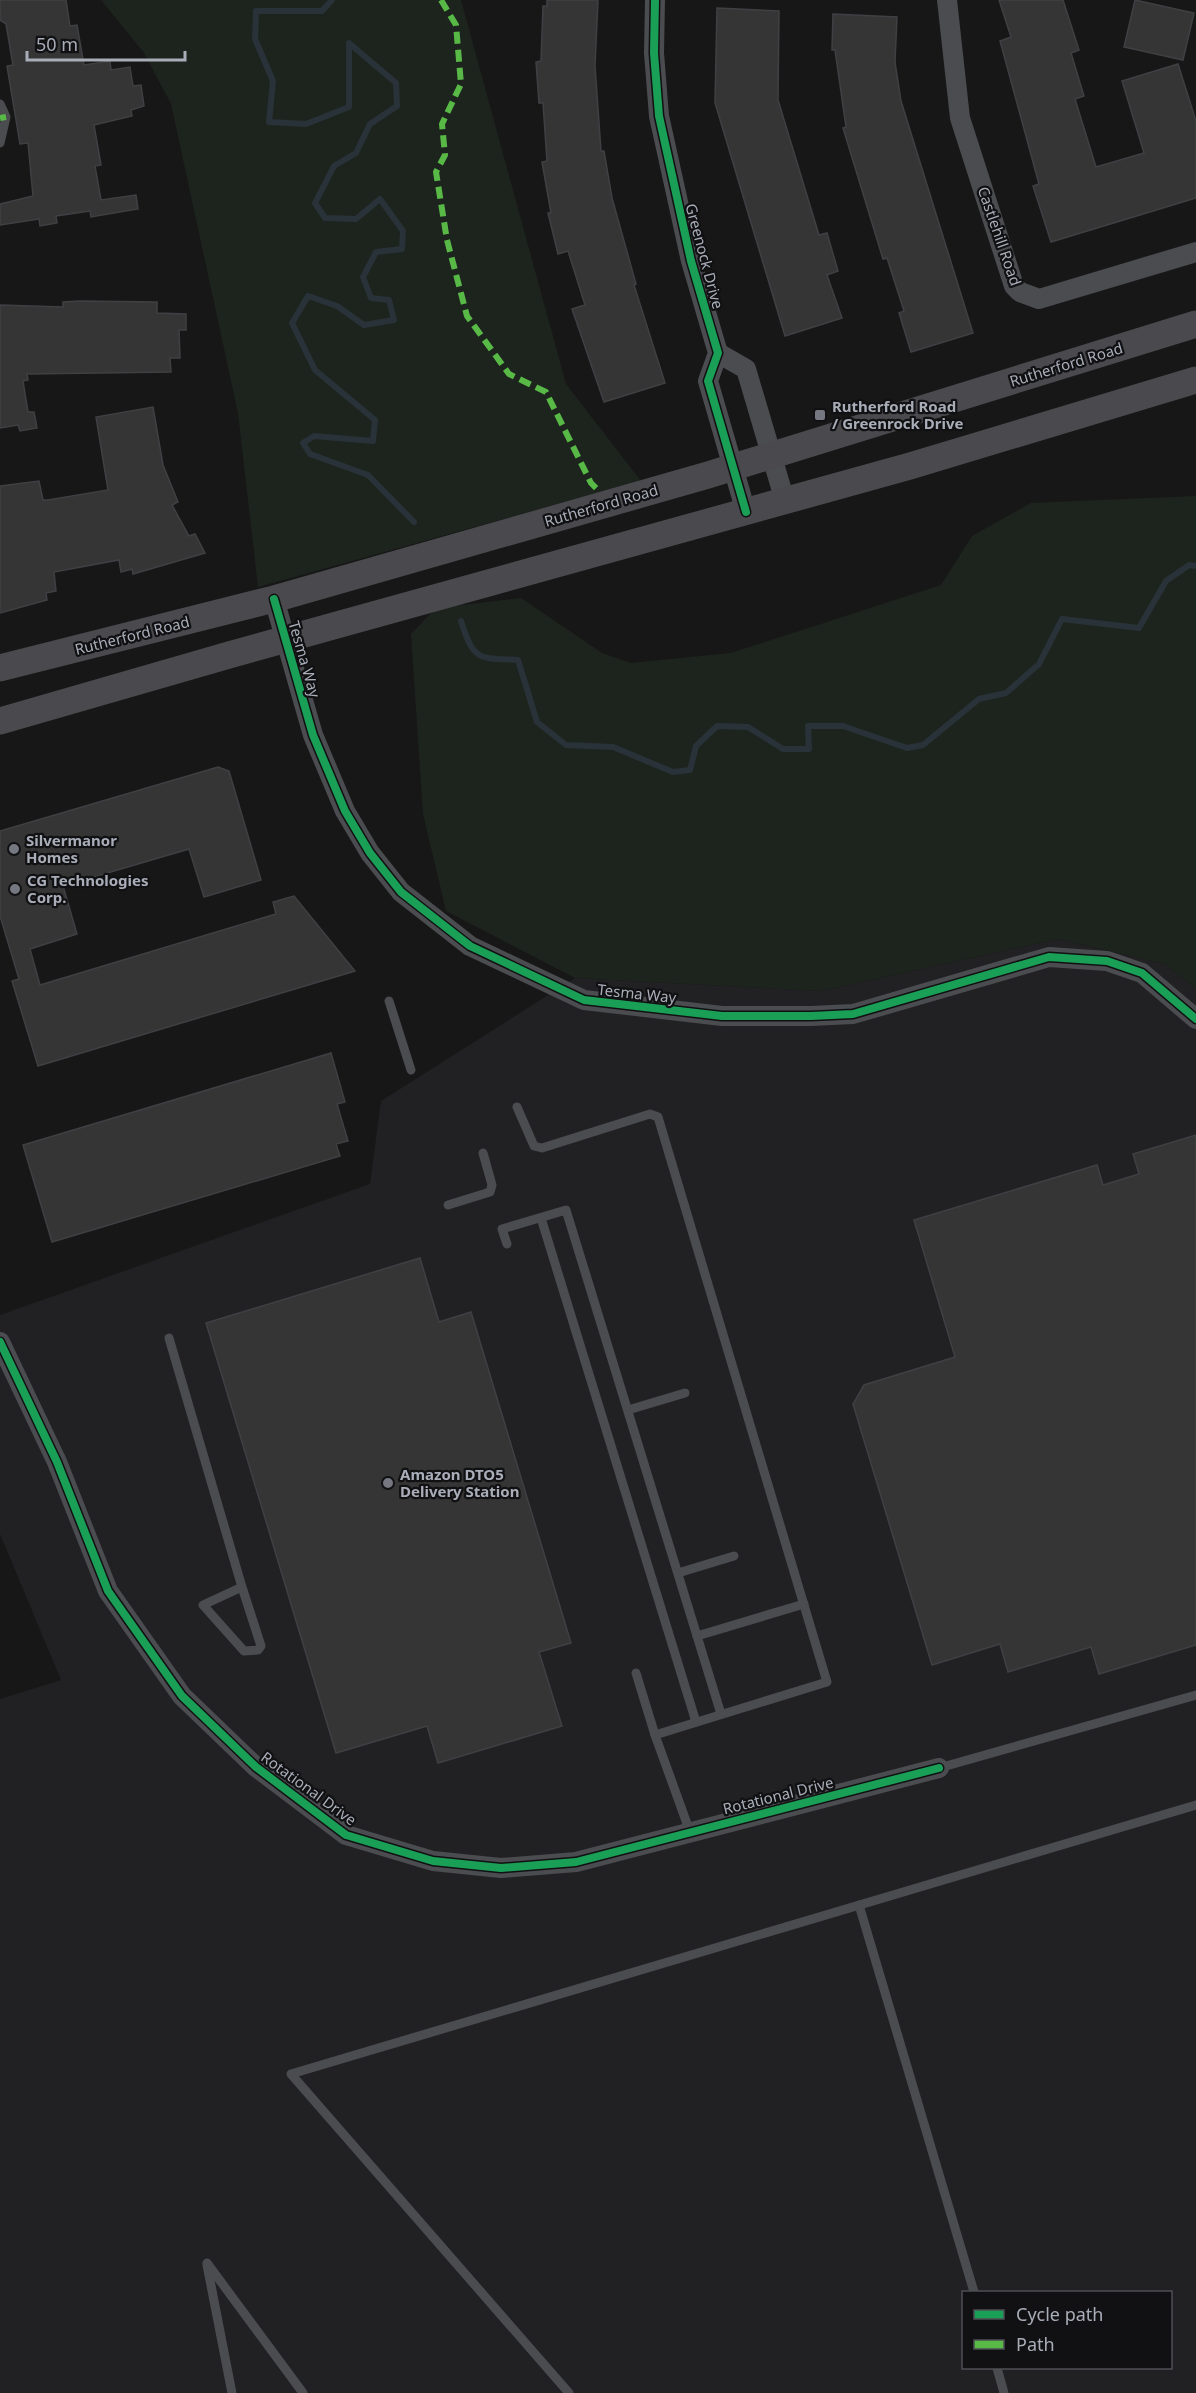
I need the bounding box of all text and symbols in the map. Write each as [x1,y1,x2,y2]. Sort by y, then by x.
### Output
scale bar [27,24,184,62]
text: 50 m [36,32,78,56]
street label: Castlehill Road [974,184,1026,288]
street label: Greenock Drive [681,201,729,311]
street label: Rutherford Road [1007,337,1125,391]
place label: Rutherford Road / Greenrock Drive [832,396,964,433]
marker: Rutherford Road / Greenrock Drive [813,408,827,422]
street label: Rutherford Road [542,479,660,531]
street label: Rutherford Road [73,611,191,659]
street label: Tesma Way [284,618,326,700]
place label: Silvermanor Homes [26,830,117,867]
marker: Silvermanor Homes [7,842,21,856]
place label: CG Technologies Corp. [27,870,149,907]
marker: CG Technologies Corp. [8,882,22,896]
street label: Tesma Way [597,979,678,1007]
place label: Amazon DTO5 Delivery Station [400,1464,519,1501]
marker: Amazon DTO5 Delivery Station [381,1476,395,1490]
street label: Rotational Drive [257,1747,361,1829]
street label: Rotational Drive [721,1772,835,1818]
legend [962,2291,1172,2369]
text: Cycle path [1016,2302,1103,2326]
text: Path [1016,2332,1055,2356]

